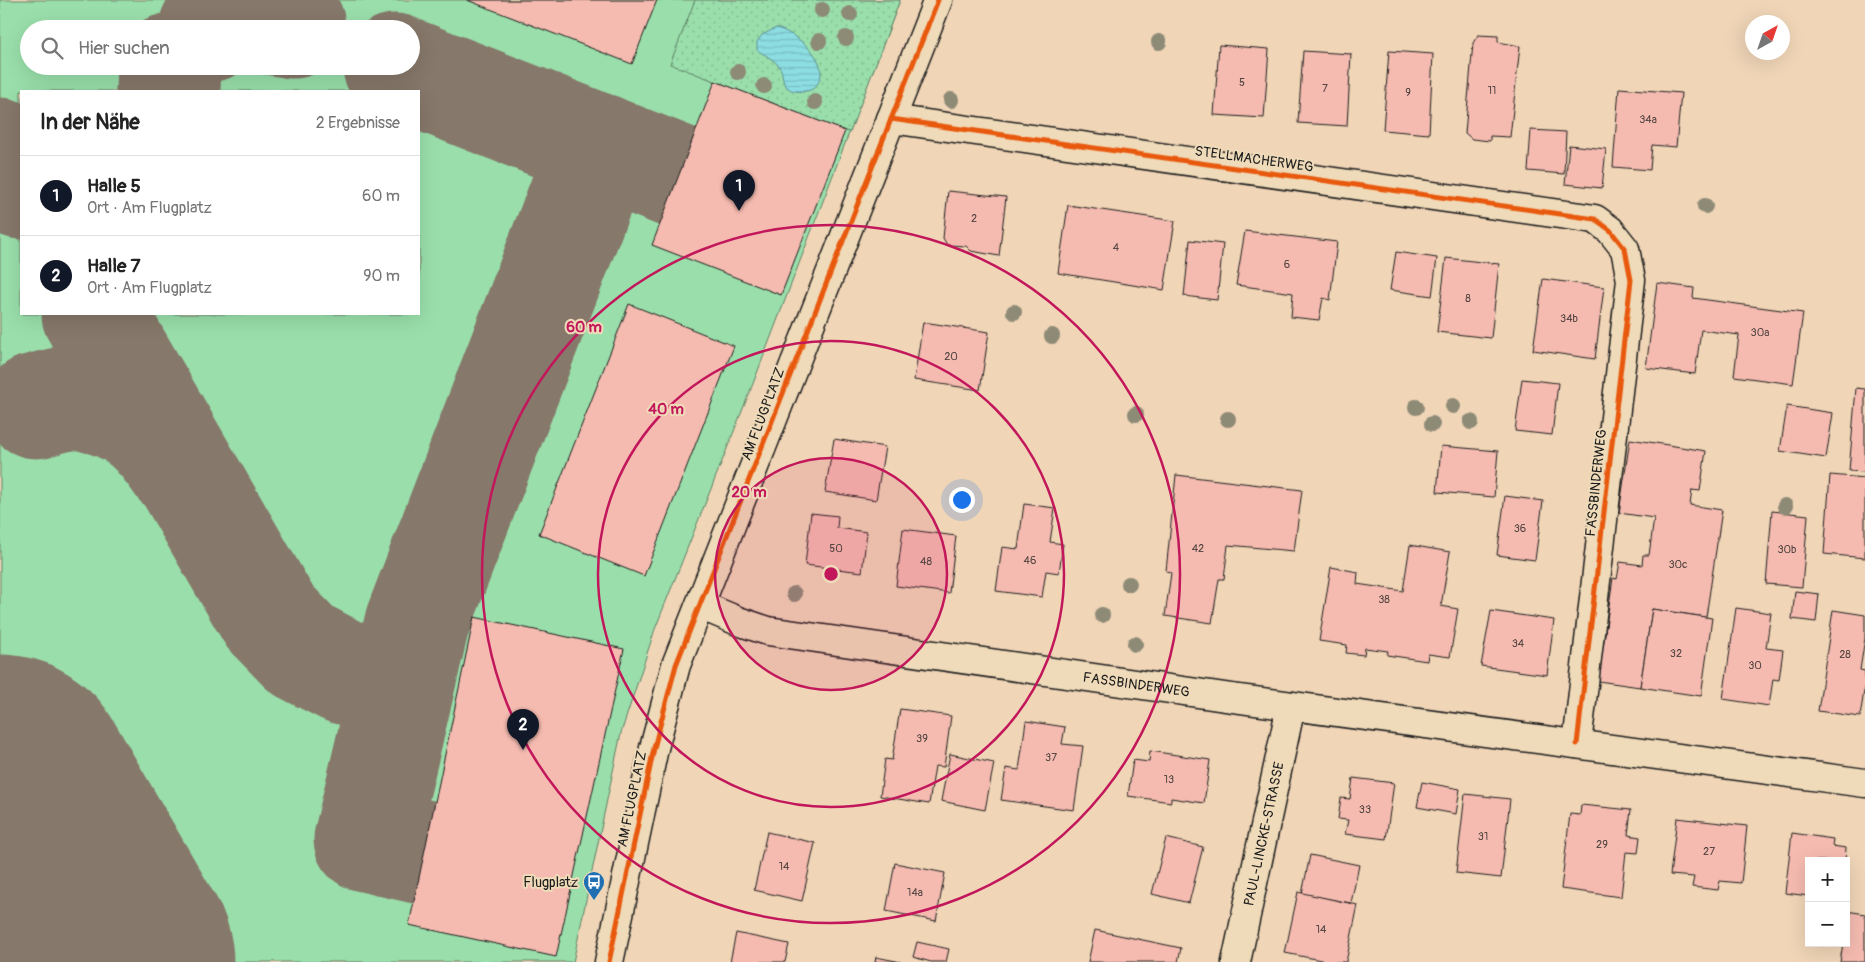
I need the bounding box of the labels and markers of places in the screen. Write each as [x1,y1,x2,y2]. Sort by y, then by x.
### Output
pin: 1 [723,170,755,211]
centre of rings [822,565,840,583]
pin: 2 [507,709,539,750]
bus stop icon: Flugplatz [582,870,606,901]
place label: Flugplatz [523,874,578,891]

